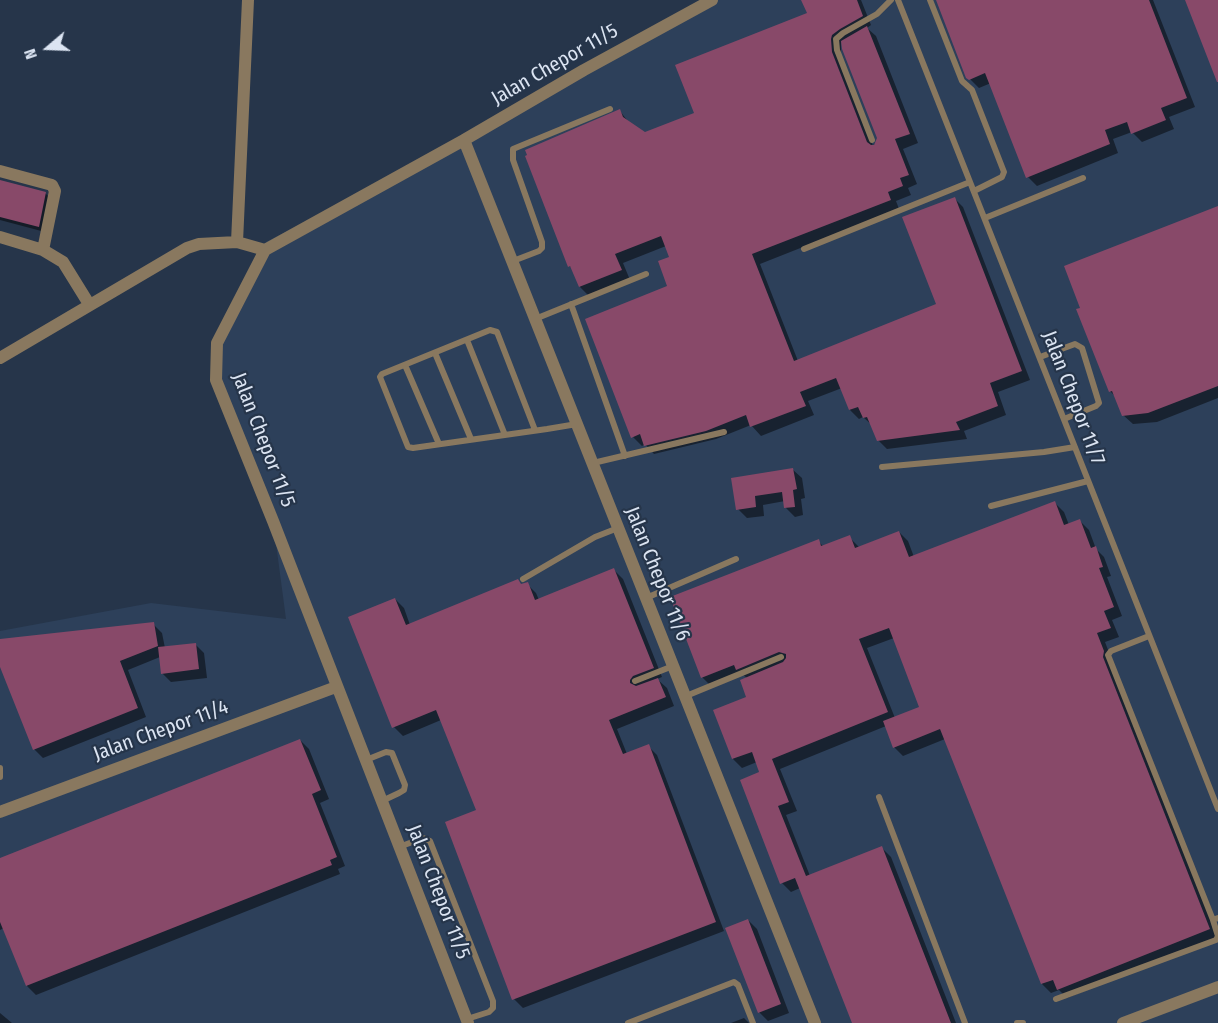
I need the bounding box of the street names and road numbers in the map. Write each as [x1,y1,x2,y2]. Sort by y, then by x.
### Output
street label: Jalan Chepor 11/5 [488,19,622,111]
street label: Jalan Chepor 11/7 [1036,328,1110,468]
street label: Jalan Chepor 11/5 [226,369,300,511]
street label: Jalan Chepor 11/6 [619,503,695,645]
street label: Jalan Chepor 11/4 [90,695,232,767]
street label: Jalan Chepor 11/5 [401,821,475,963]

